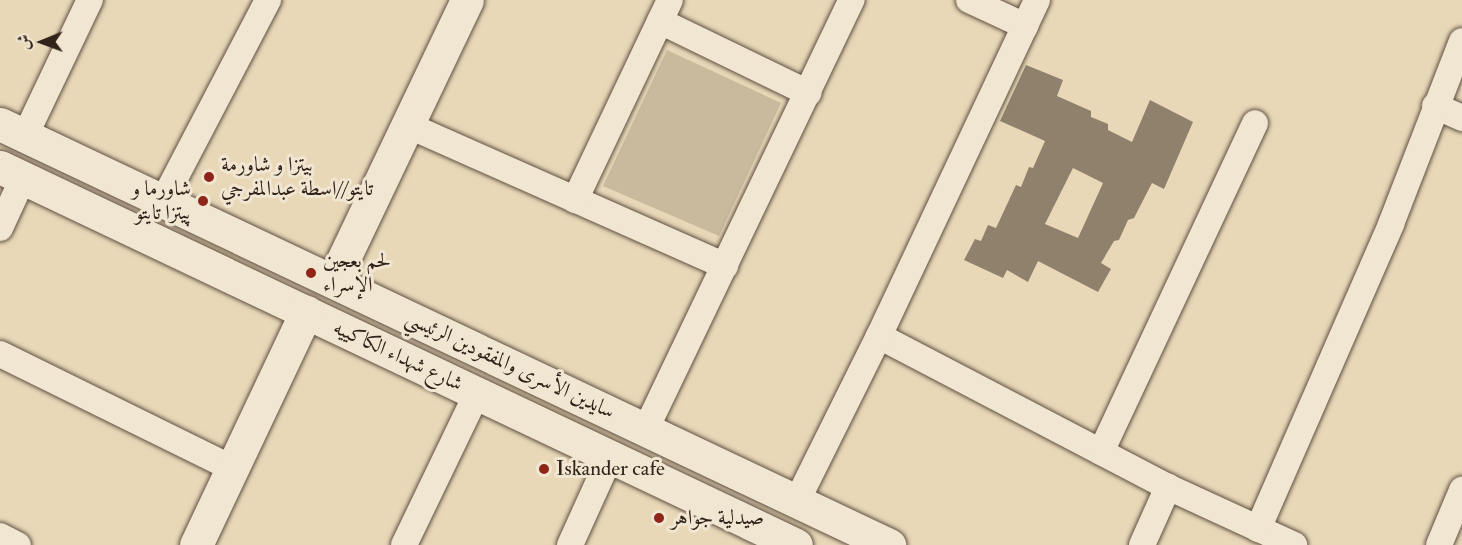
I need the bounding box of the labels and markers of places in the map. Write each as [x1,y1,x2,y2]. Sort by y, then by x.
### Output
place label: بيتزا و شاورمة تايتو//اسطة عبدالمفرجي [221,152,373,202]
marker: بيتزا و شاورمة تايتو//اسطة عبدالمفرجي [202,170,216,184]
place label: شاورما و پیتزا تايتو [132,176,191,226]
marker: شاورما و پیتزا تايتو [196,194,210,208]
place label: لحم بعجين الإسراء [323,248,390,298]
marker: لحم بعجين الإسراء [304,266,318,280]
place label: Iskander cafe [556,456,665,482]
marker: Iskander cafe [537,462,551,476]
place label: صيدلية جواهر [671,505,764,531]
marker: صيدلية جواهر [652,511,666,525]

